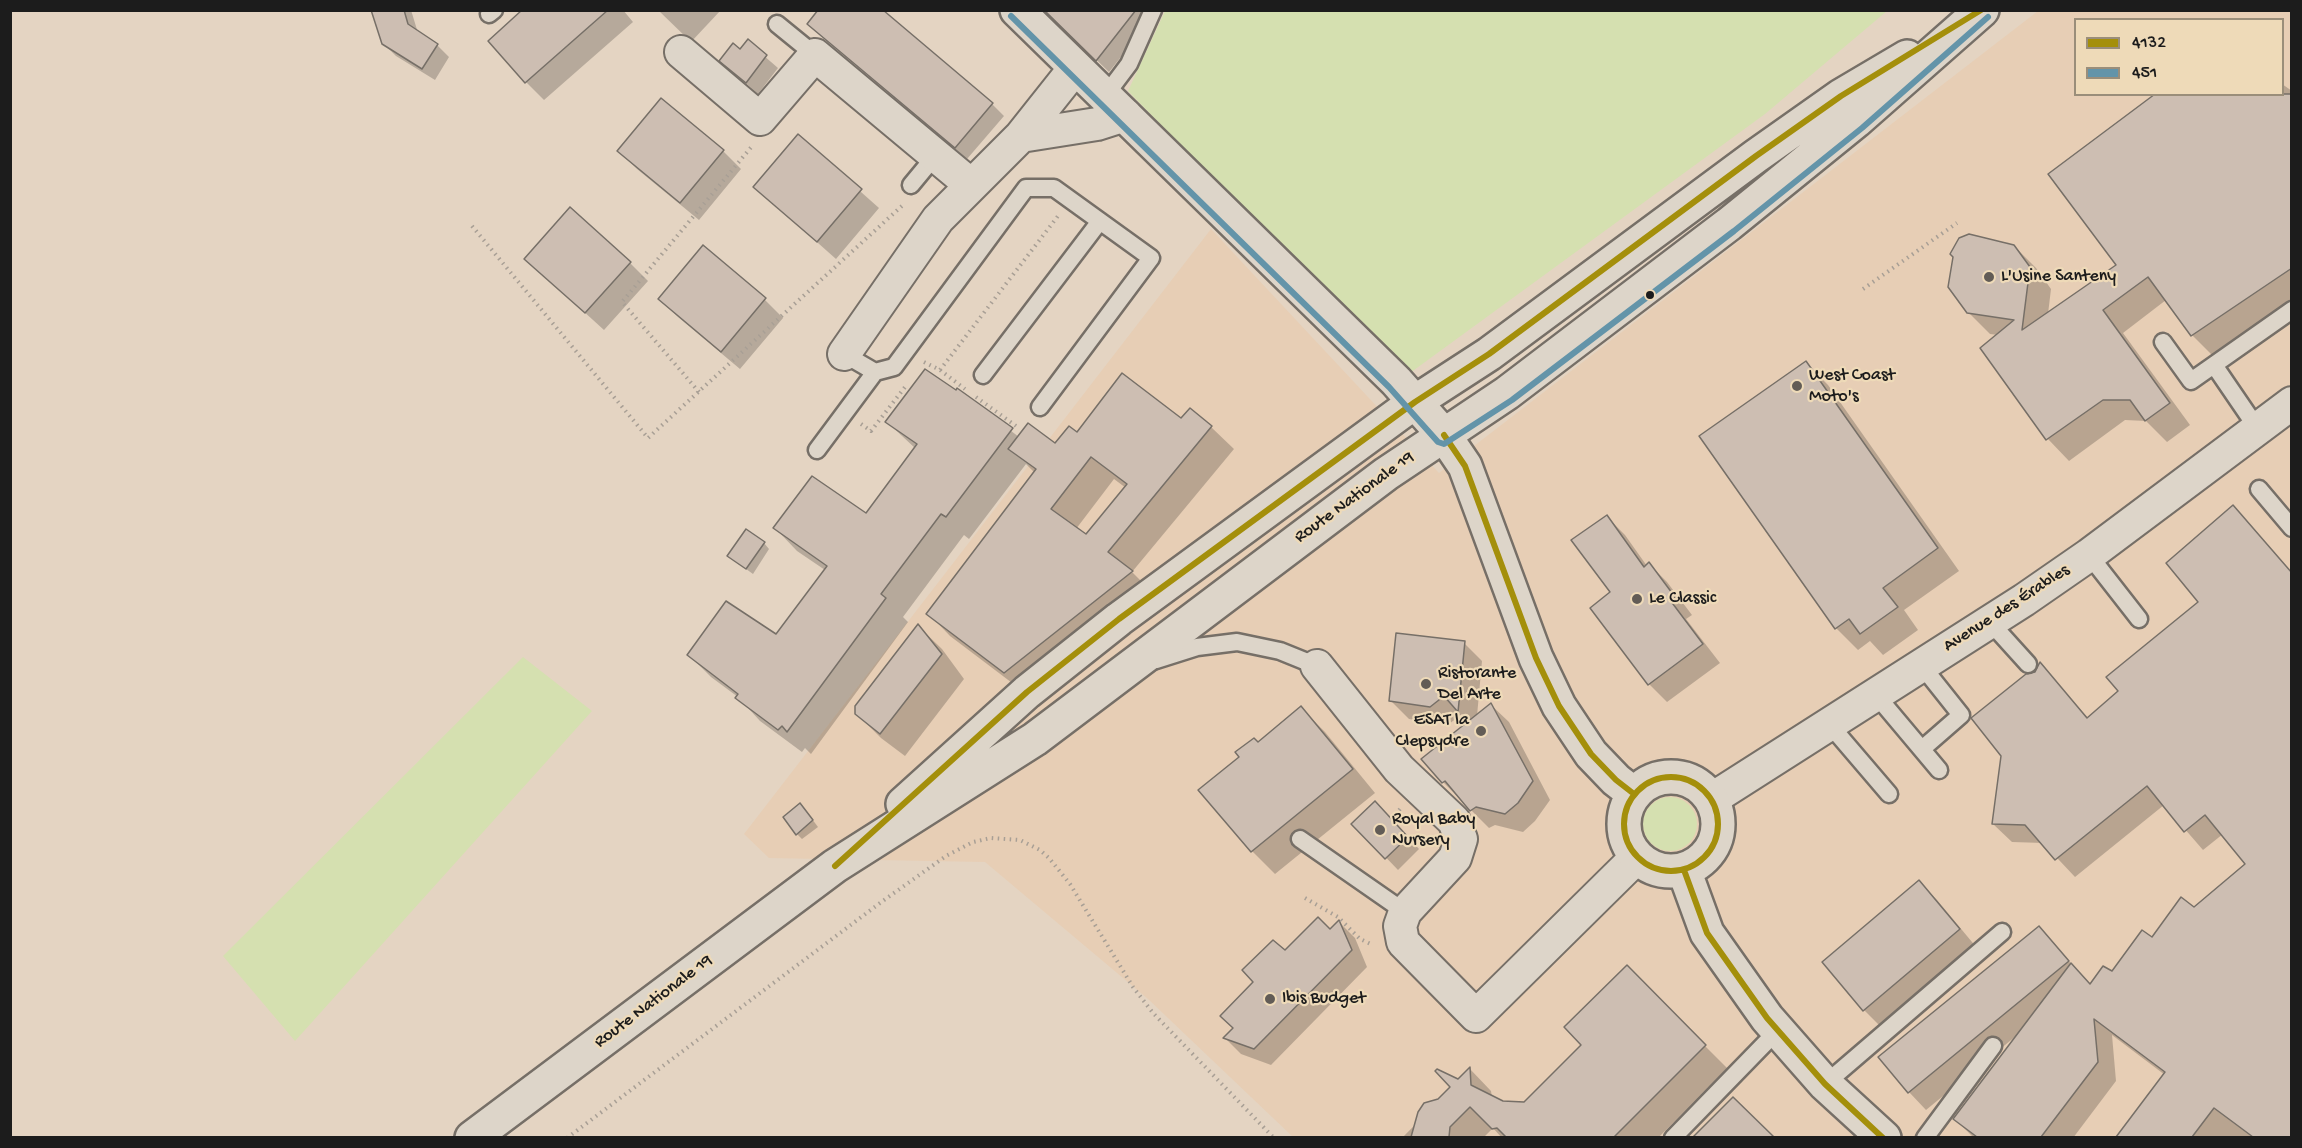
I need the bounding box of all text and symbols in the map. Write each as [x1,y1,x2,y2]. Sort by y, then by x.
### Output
legend [2074,18,2284,96]
text: 4132 [2132,33,2166,54]
text: 451 [2132,63,2157,84]
place label: L'Usine Santeny [2001,266,2116,288]
marker: L'Usine Santeny [1982,270,1996,284]
unlabelled marker [1644,289,1656,301]
place label: West Coast Moto's [1809,365,1895,407]
marker: West Coast Moto's [1790,379,1804,393]
street label: Route Nationale 19 [1291,447,1419,549]
street label: Avenue des Érables [1940,560,2074,658]
place label: Le Classic [1649,588,1716,610]
marker: Le Classic [1630,592,1644,606]
place label: Ristorante Del Arte [1438,663,1516,706]
marker: Ristorante Del Arte [1419,677,1433,691]
place label: ESAT la Clepsydre [1395,710,1469,752]
marker: ESAT la Clepsydre [1474,724,1488,738]
place label: Royal Baby Nursery [1392,809,1475,852]
marker: Royal Baby Nursery [1373,823,1387,837]
street label: Route Nationale 19 [590,950,718,1054]
place label: Ibis Budget [1282,988,1366,1010]
marker: Ibis Budget [1263,992,1277,1006]

